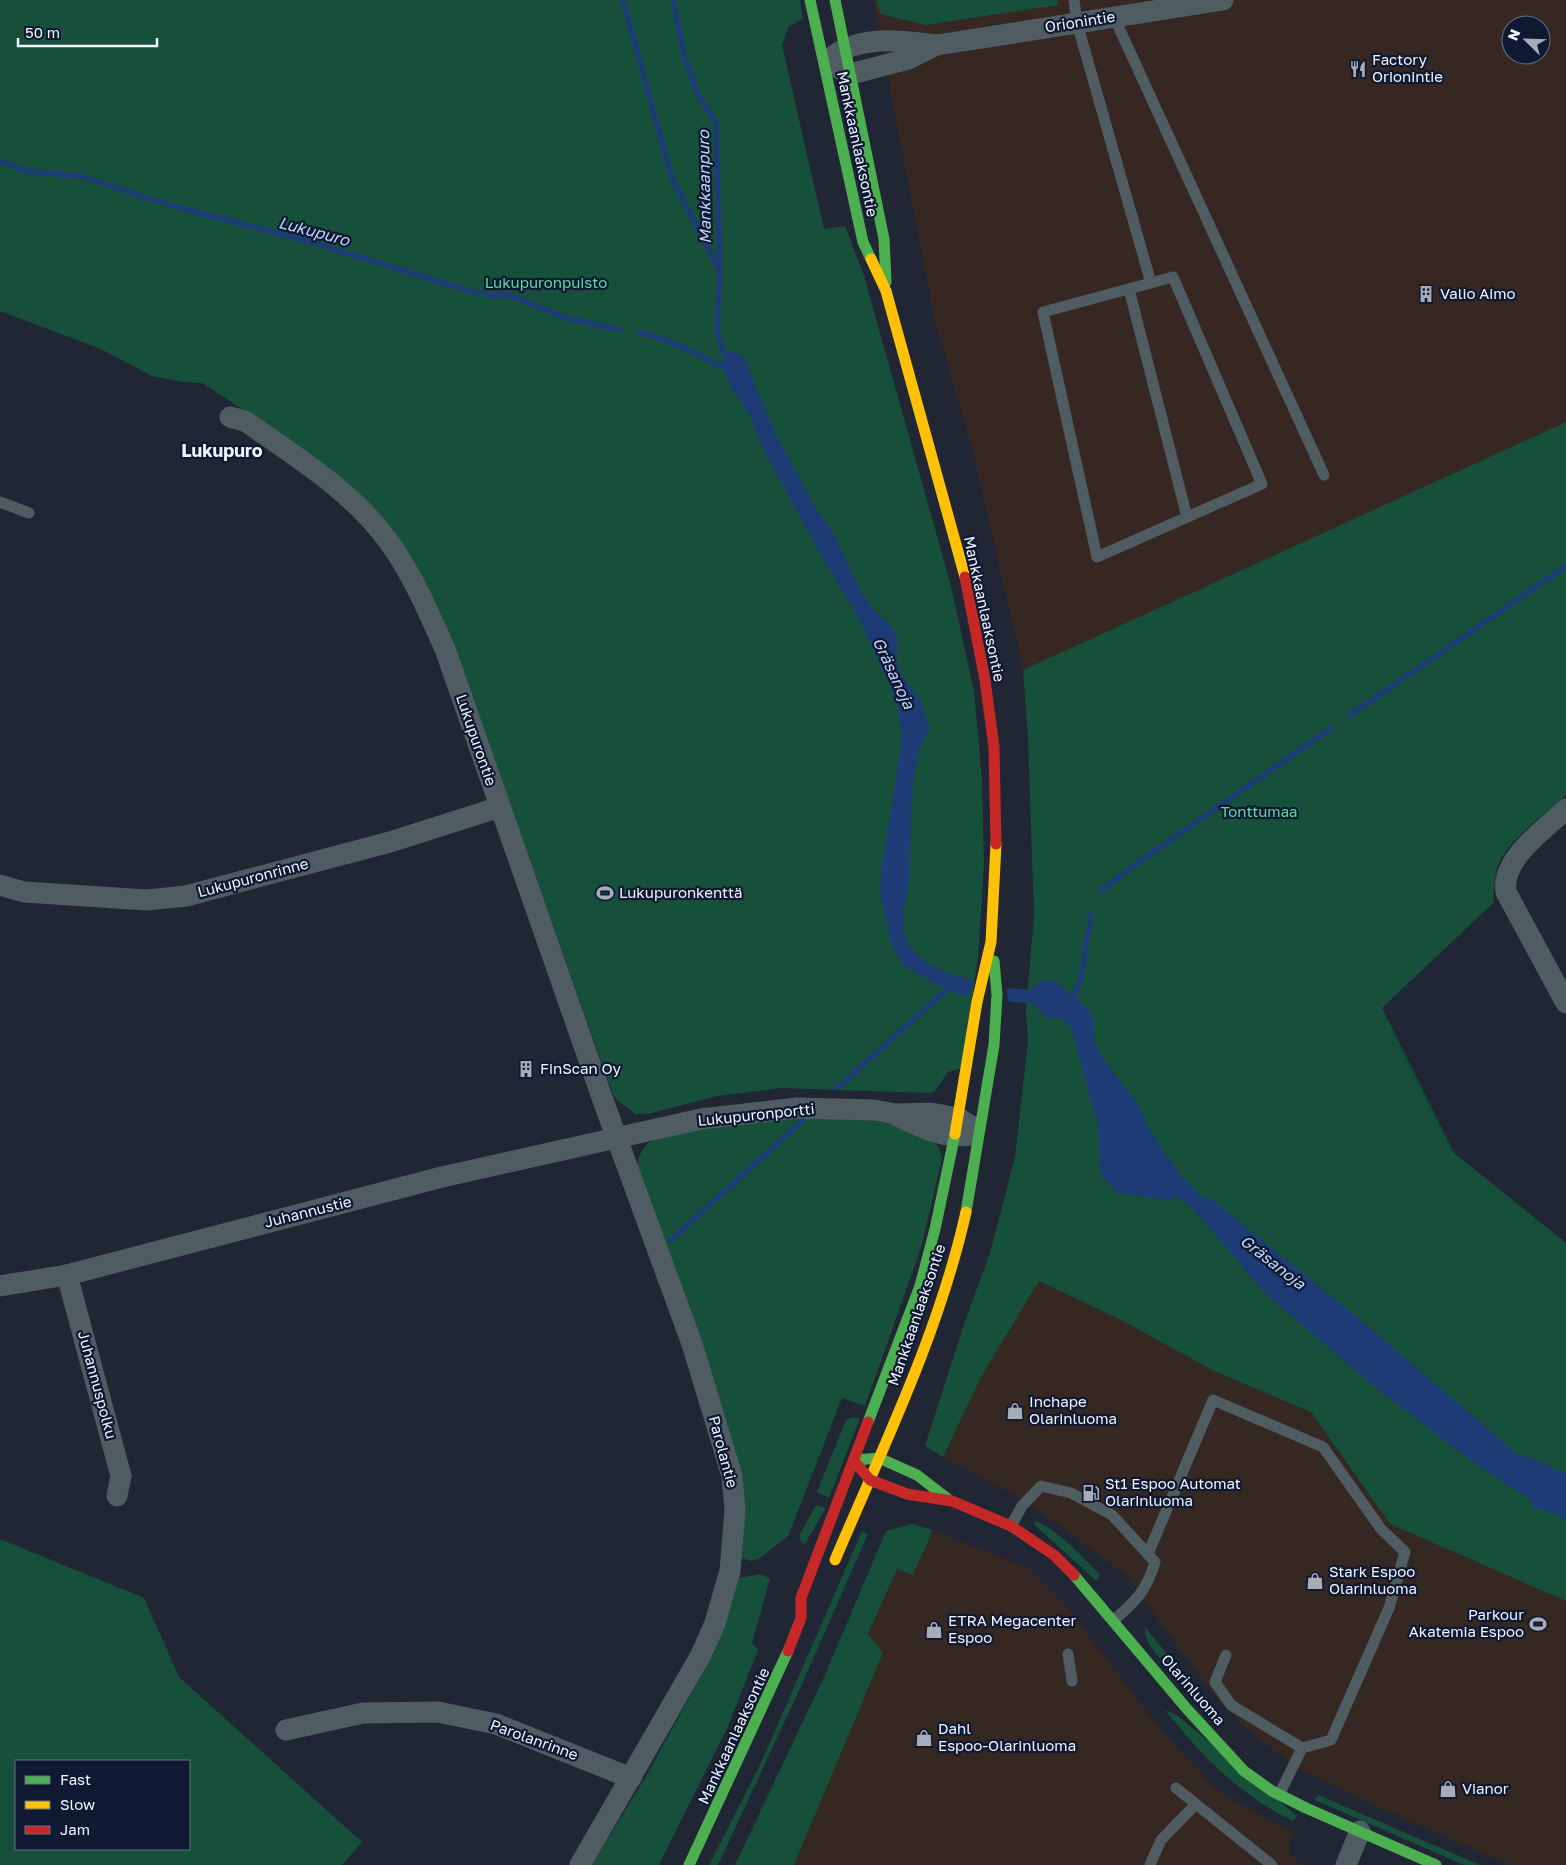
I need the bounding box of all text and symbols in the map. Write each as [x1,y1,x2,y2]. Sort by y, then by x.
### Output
street label: Orionintie [1043,7,1117,35]
scale bar [18,15,156,47]
north arrow [1501,15,1551,65]
text: 50 m [25,23,60,41]
text: N [1504,27,1523,43]
place label: Factory Orionintie [1372,50,1443,85]
restaurant icon: Factory Orionintie [1348,59,1368,79]
street label: Mankkaanlaaksontie [834,69,882,219]
water label: Mankkaanpuro [693,129,715,244]
water label: Lukupuro [276,212,353,250]
park label: Lukupuronpuisto [485,273,607,291]
building icon: Valio Aimo [1416,284,1436,304]
place label: Valio Aimo [1440,284,1516,302]
district label: Lukupuro [181,439,263,461]
street label: Mankkaanlaaksontie [961,534,1009,684]
water label: Gräsanoja [869,634,920,713]
street label: Lukupurontie [453,692,501,788]
park label: Tonttumaa [1220,802,1298,820]
street label: Lukupuronrinne [195,853,310,900]
sports icon: Lukupuronkenttä [595,883,615,903]
place label: Lukupuronkenttä [619,883,742,901]
building icon: FinScan Oy [516,1059,536,1079]
place label: FinScan Oy [540,1059,621,1077]
street label: Lukupuronportti [697,1099,815,1129]
street label: Juhannustie [262,1191,354,1231]
water label: Gräsanoja [1237,1231,1310,1294]
street label: Mankkaanlaaksontie [883,1241,949,1388]
street label: Juhannuspolku [75,1329,121,1441]
place label: Inchape Olarinluoma [1029,1392,1117,1427]
shop icon: Inchape Olarinluoma [1005,1401,1025,1421]
street label: Parolantie [706,1414,742,1490]
place label: St1 Espoo Automat Olarinluoma [1105,1474,1241,1509]
fuel station icon: St1 Espoo Automat Olarinluoma [1081,1483,1101,1503]
place label: Stark Espoo Olarinluoma [1329,1562,1417,1597]
shop icon: Stark Espoo Olarinluoma [1305,1571,1325,1591]
place label: Parkour Akatemia Espoo [1409,1605,1524,1640]
place label: ETRA Megacenter Espoo [948,1611,1077,1646]
sports icon: Parkour Akatemia Espoo [1528,1614,1548,1634]
shop icon: ETRA Megacenter Espoo [924,1620,944,1640]
street label: Olarinluoma [1158,1650,1229,1728]
street label: Mankkaanlaaksontie [694,1664,773,1807]
street label: Parolanrinne [488,1715,581,1763]
place label: Dahl Espoo-Olarinluoma [938,1719,1076,1754]
shop icon: Dahl Espoo-Olarinluoma [914,1728,934,1748]
legend [15,1760,190,1850]
text: Fast [60,1770,91,1788]
shop icon: Vianor [1438,1779,1458,1799]
place label: Vianor [1462,1779,1509,1797]
text: Slow [60,1795,95,1813]
text: Jam [60,1820,90,1838]

